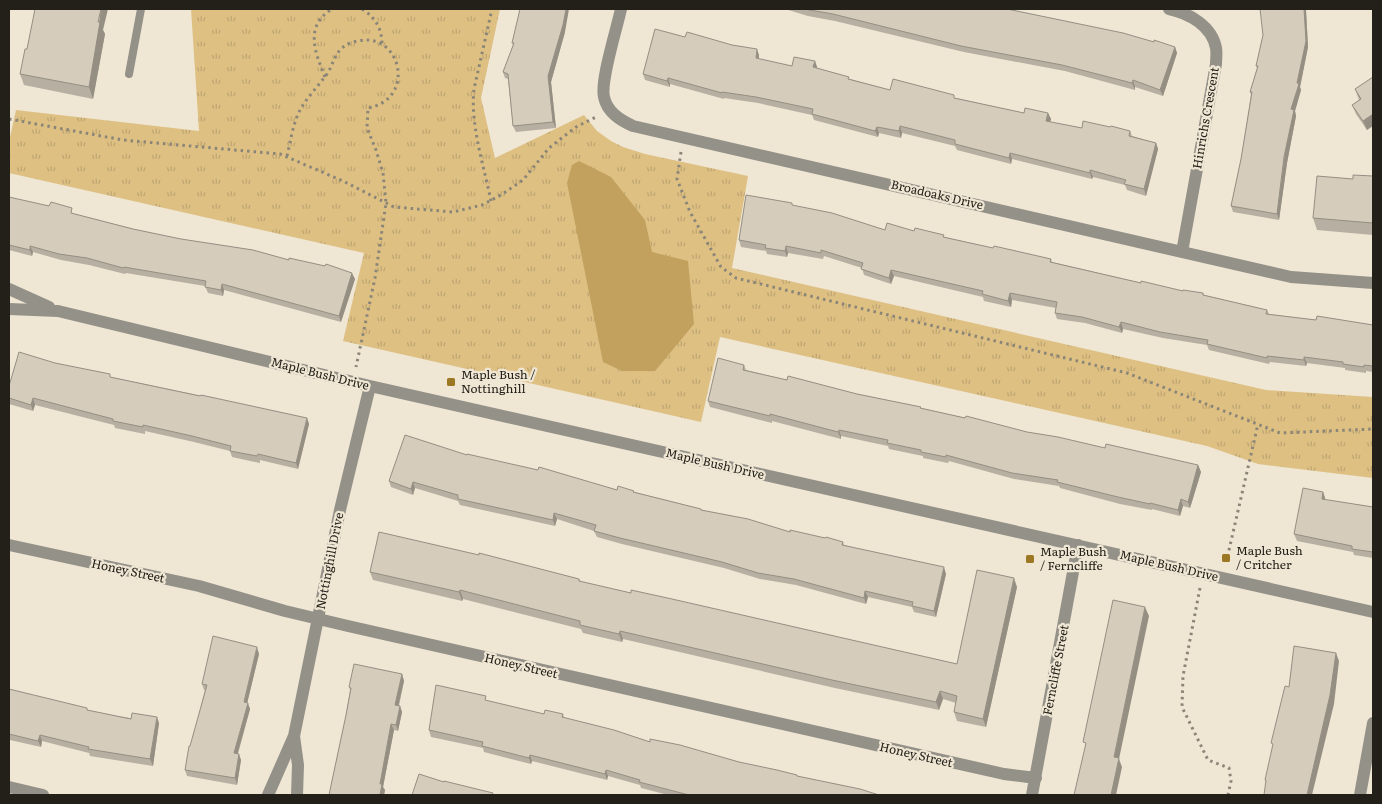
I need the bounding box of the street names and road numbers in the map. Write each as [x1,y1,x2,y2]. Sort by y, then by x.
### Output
street label: Hinrichs Crescent [1187,65,1223,170]
street label: Broadoaks Drive [889,175,985,213]
street label: Maple Bush Drive [269,352,371,394]
street label: Maple Bush Drive [664,443,766,483]
street label: Nottinghill Drive [311,511,347,611]
street label: Maple Bush Drive [1118,545,1220,585]
street label: Honey Street [90,553,167,587]
street label: Ferncliffe Street [1037,623,1073,717]
street label: Honey Street [483,648,560,682]
street label: Honey Street [878,737,955,771]

